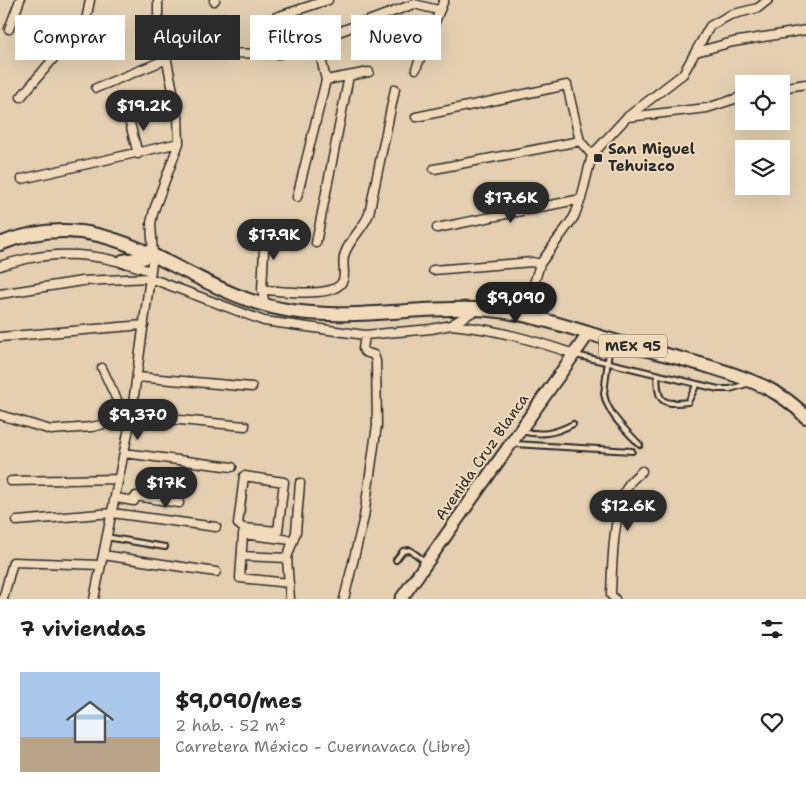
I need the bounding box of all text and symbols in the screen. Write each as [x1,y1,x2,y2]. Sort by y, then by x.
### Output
chip: Comprar [15,15,125,60]
chip: Alquilar [135,15,240,60]
chip: Filtros [250,15,341,60]
chip: Nuevo [351,15,441,60]
map controls [735,75,790,195]
button: locate [735,75,790,130]
pin: $19.2K [103,90,185,132]
text: $19.2K [117,95,171,116]
place label: San Miguel Tehuizco [608,139,695,176]
button: layers [735,140,790,195]
marker: San Miguel Tehuizco [592,152,604,164]
pin: $17.6K [470,182,552,224]
text: $17.6K [484,187,538,208]
pin: $17.9K [233,218,315,261]
text: $17.9K [248,224,300,245]
pin: $9,090 [475,282,557,324]
text: $9,090 [487,287,545,308]
road number: MEX 95 [599,334,667,358]
street label: Avenida Cruz Blanca [431,389,534,524]
pin: $9,370 [97,398,179,441]
text: $9,370 [109,404,167,425]
pin: $17K [136,466,196,509]
text: $17K [146,472,186,493]
pin: $12.6K [587,490,669,532]
text: $12.6K [601,495,655,516]
text: 7 viviendas [20,615,146,643]
icon: filters [758,615,786,643]
text: $9,090/mes [175,687,302,715]
icon: home [60,692,120,752]
icon: heart [758,708,786,736]
text: 2 hab. · 52 m² [175,715,286,736]
text: Carretera México - Cuernavaca (Libre) [175,736,471,757]

